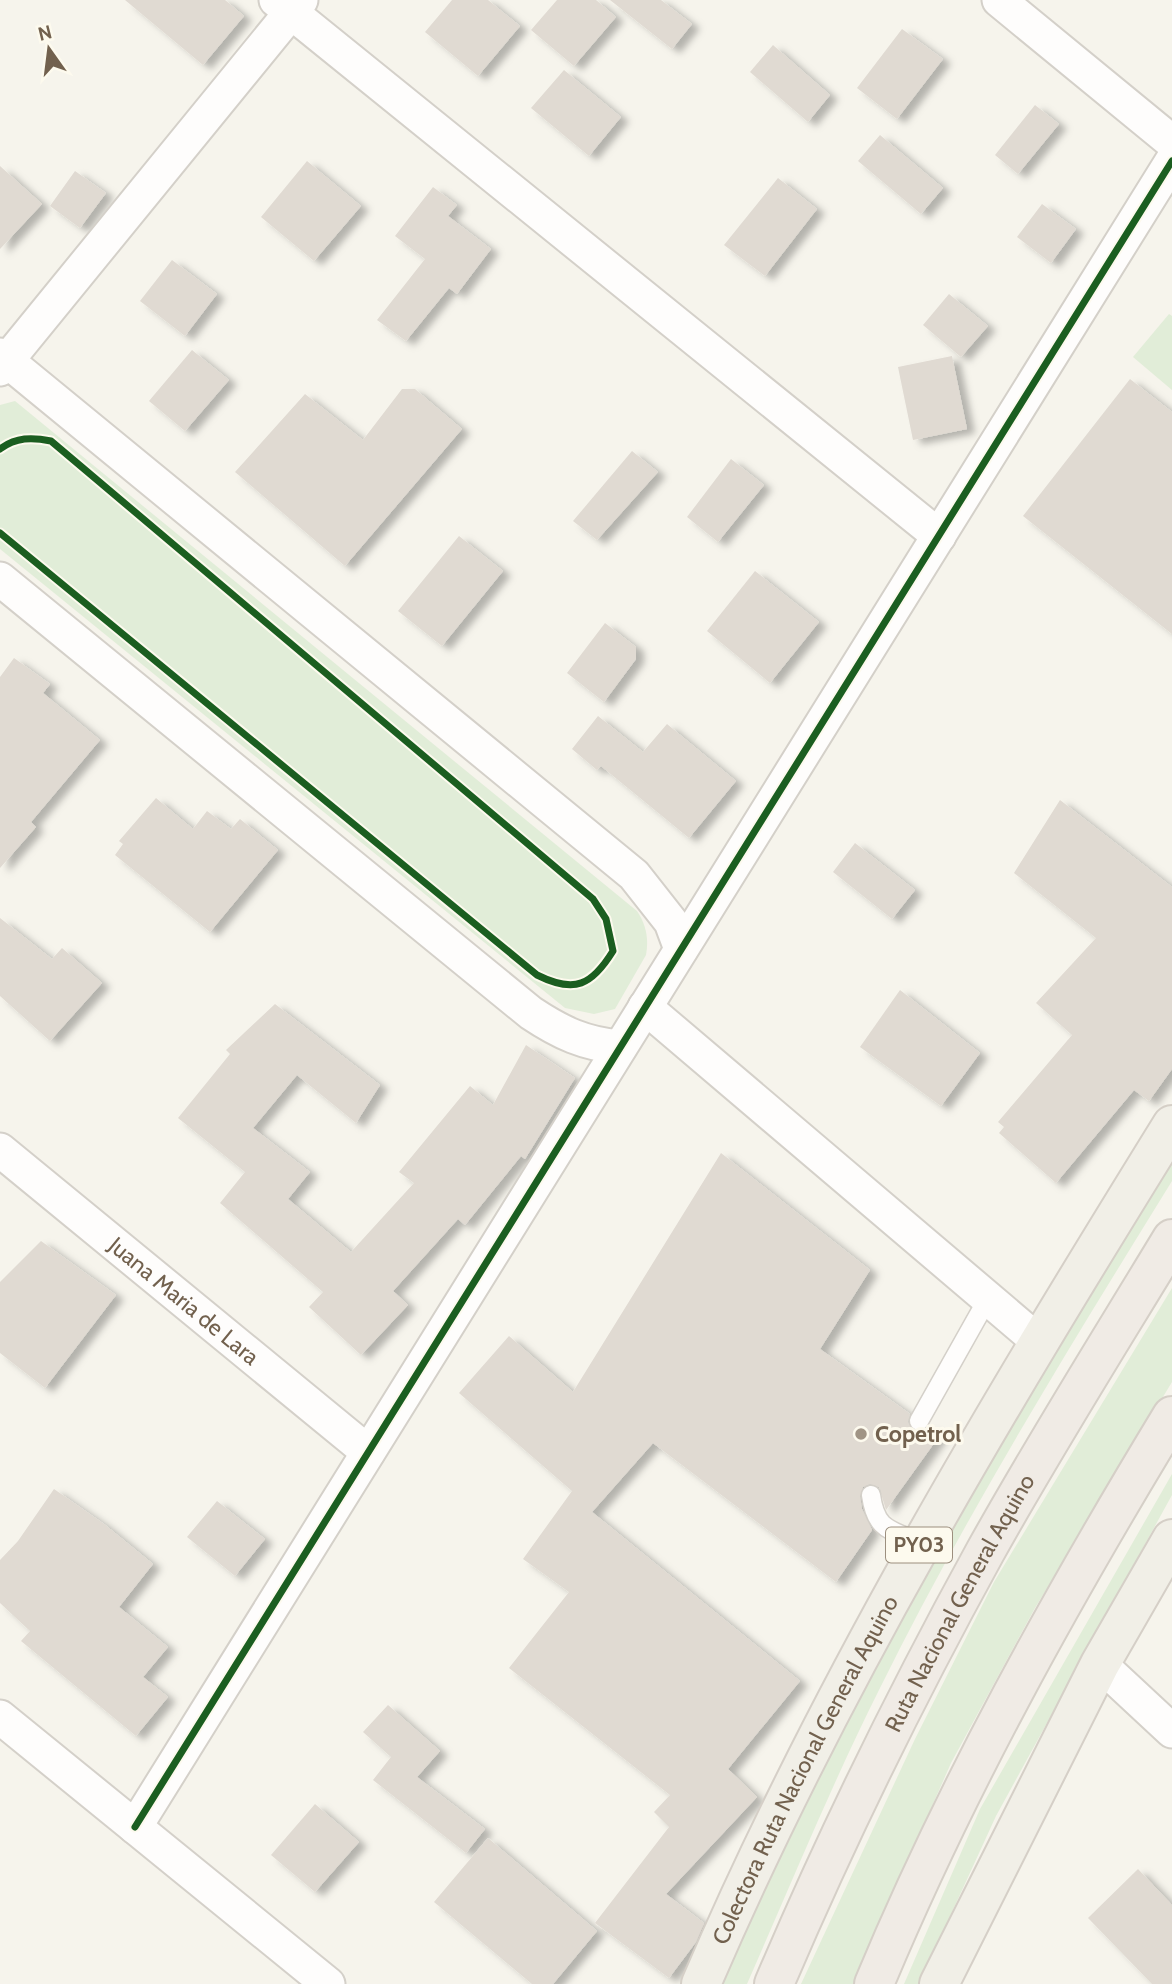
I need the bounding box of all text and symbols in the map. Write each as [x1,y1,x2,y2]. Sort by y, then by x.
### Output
north arrow [14,14,84,84]
text: N [36,20,54,46]
street label: Juana Maria de Lara [102,1230,265,1371]
place label: Copetrol [875,1420,961,1448]
marker: Copetrol [853,1426,869,1442]
street label: Ruta Nacional General Aquino [879,1469,1041,1737]
road number: PY03 [886,1528,952,1562]
street label: Colectora Ruta Nacional General Aquino [706,1591,904,1949]

